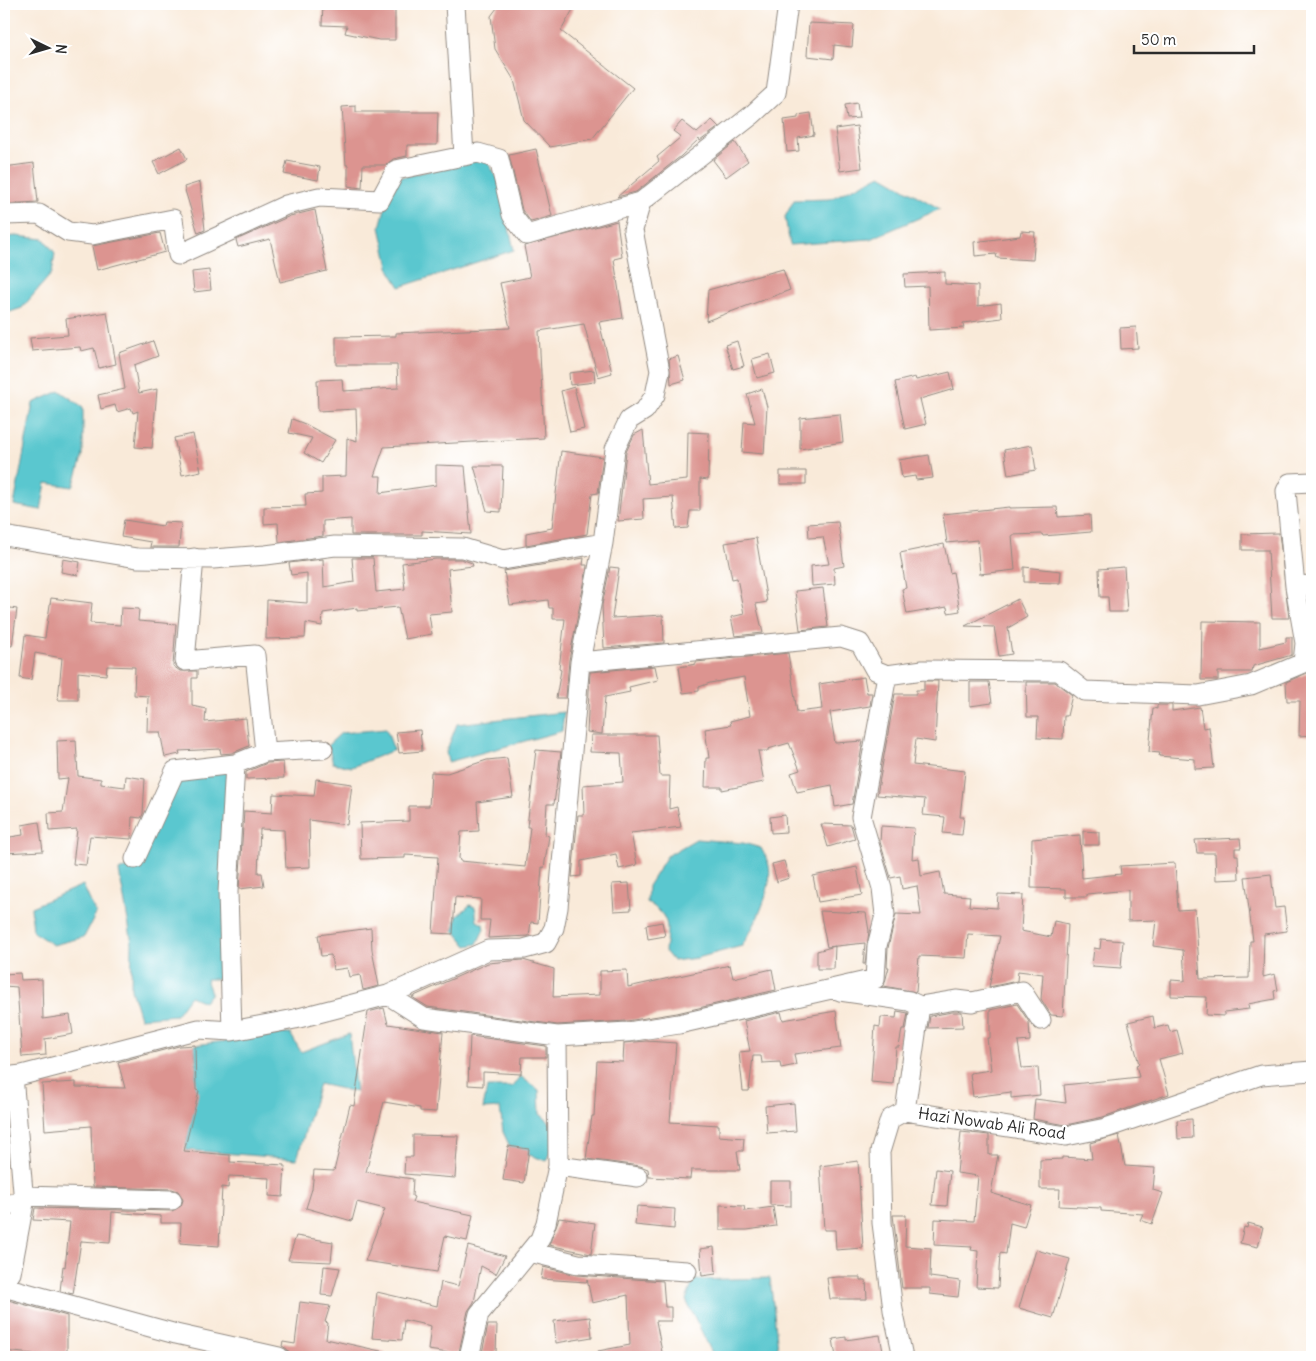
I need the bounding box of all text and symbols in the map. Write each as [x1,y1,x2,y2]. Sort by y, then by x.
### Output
north arrow [22,22,72,72]
scale bar [1134,22,1254,54]
text: 50 m [1141,30,1176,49]
text: N [52,44,70,55]
street label: Hazi Nowab Ali Road [917,1103,1067,1143]

